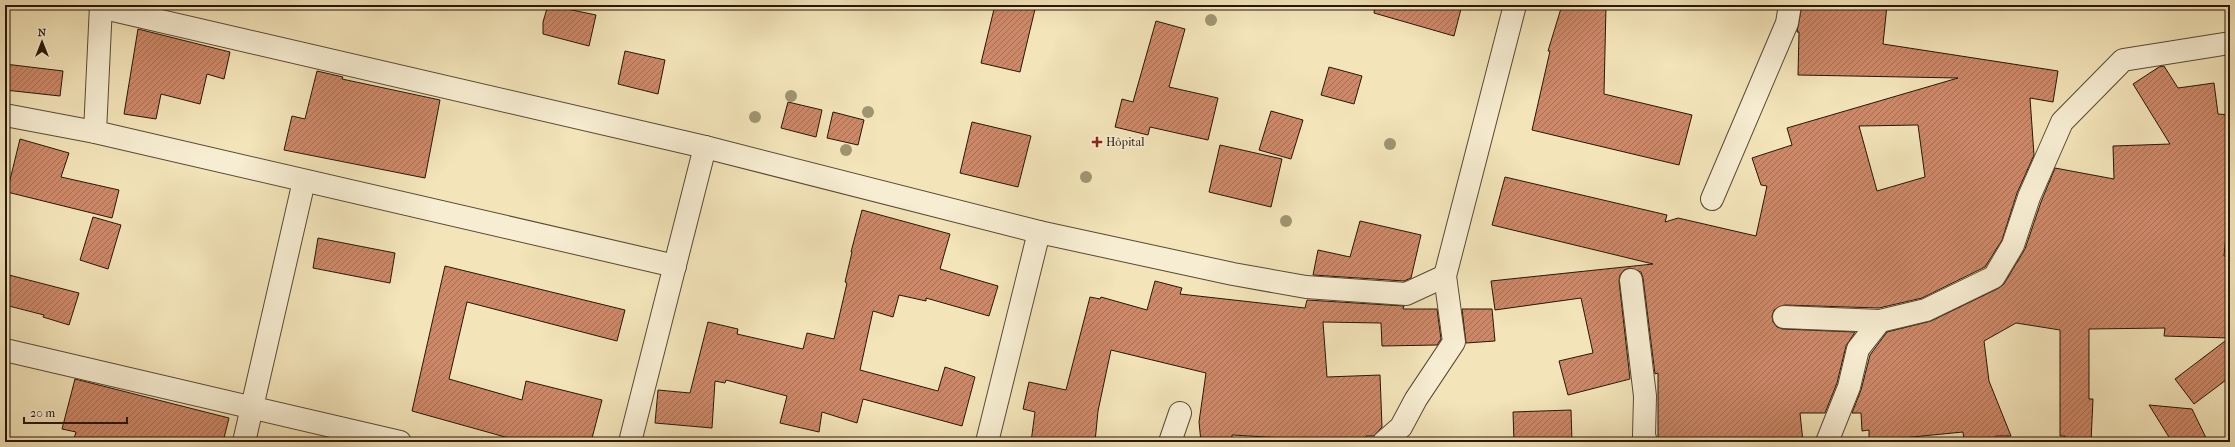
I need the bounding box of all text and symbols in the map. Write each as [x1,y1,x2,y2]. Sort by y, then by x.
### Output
north arrow [22,22,62,62]
text: N [38,26,47,39]
place label: Hôpital [1106,135,1145,149]
marker: Hôpital [1091,136,1103,148]
scale bar [24,399,127,425]
text: 20 m [30,406,55,420]

